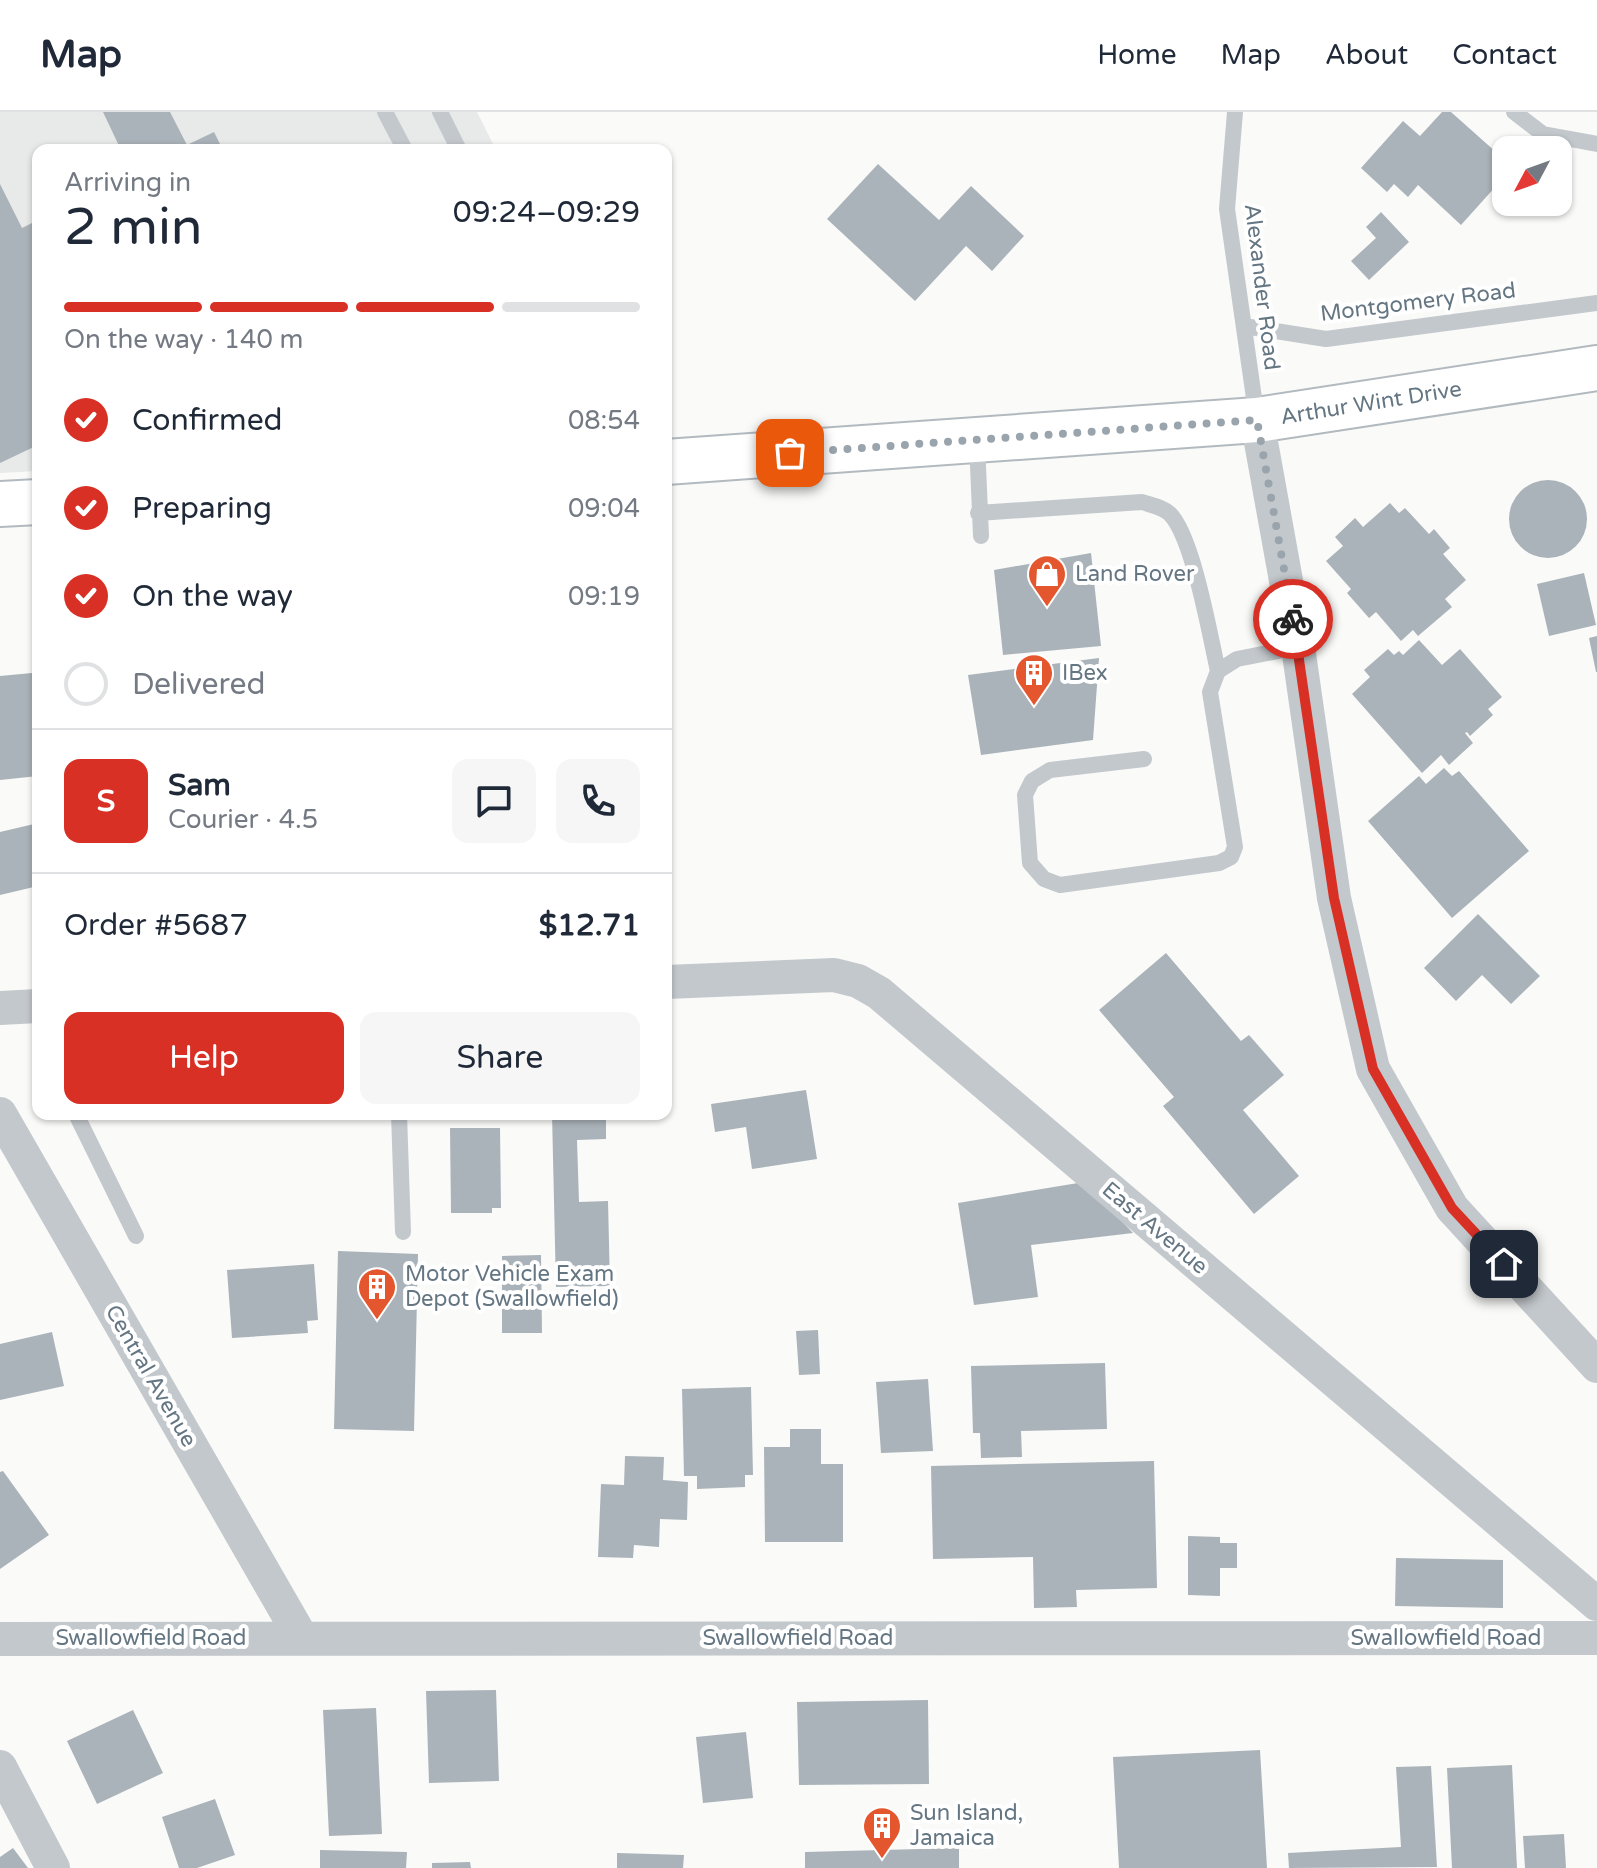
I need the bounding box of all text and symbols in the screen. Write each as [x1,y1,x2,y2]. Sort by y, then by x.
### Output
text: Map [40,32,122,78]
text: Home [1097,38,1177,72]
text: Map [1221,38,1281,72]
text: About [1325,38,1408,72]
text: Contact [1452,38,1557,72]
north arrow [1492,136,1572,216]
map controls [1492,136,1572,216]
text: Arriving in [64,167,191,198]
text: 09:24–09:29 [453,194,640,231]
text: 2 min [64,196,203,259]
street label: Alexander Road [1239,202,1285,372]
street label: Montgomery Road [1319,277,1517,327]
text: On the way · 140 m [64,324,303,355]
street label: Arthur Wint Drive [1279,376,1463,430]
icon: check [64,398,108,442]
text: Confirmed [132,402,283,439]
text: 08:54 [568,405,640,436]
pin [756,419,824,487]
icon: bag [768,431,812,475]
icon: check [64,486,108,530]
text: Preparing [132,490,272,527]
text: 09:04 [568,493,640,524]
shop icon: Land Rover [1026,553,1068,608]
place label: Land Rover [1075,561,1195,587]
icon: check [64,574,108,618]
text: On the way [132,578,293,615]
courier [1253,579,1333,659]
text: 09:19 [568,581,640,612]
icon: bike [1271,597,1315,641]
building icon: IBex [1013,652,1055,707]
place label: IBex [1062,660,1108,686]
text: Delivered [132,666,266,703]
button: chat [452,759,536,843]
button: phone [556,759,640,843]
text: Sam [168,767,231,804]
text: S [97,783,115,820]
text: Courier · 4.5 [168,804,318,835]
text: Order #5687 [64,907,248,944]
text: $12.71 [539,907,640,944]
button: Help [64,1012,344,1104]
button: Share [360,1012,640,1104]
street label: East Avenue [1097,1176,1213,1280]
pin [1470,1230,1538,1298]
icon: home [1482,1242,1526,1286]
place label: Motor Vehicle Exam Depot (Swallowfield) [405,1261,619,1312]
building icon: Motor Vehicle Exam Depot (Swallowfield) [356,1266,398,1321]
street label: Central Avenue [100,1300,202,1452]
street label: Swallowfield Road [56,1625,246,1651]
street label: Swallowfield Road [703,1625,893,1651]
street label: Swallowfield Road [1351,1625,1541,1651]
place label: Sun Island, Jamaica [910,1800,1023,1851]
building icon: Sun Island, Jamaica [861,1805,903,1860]

